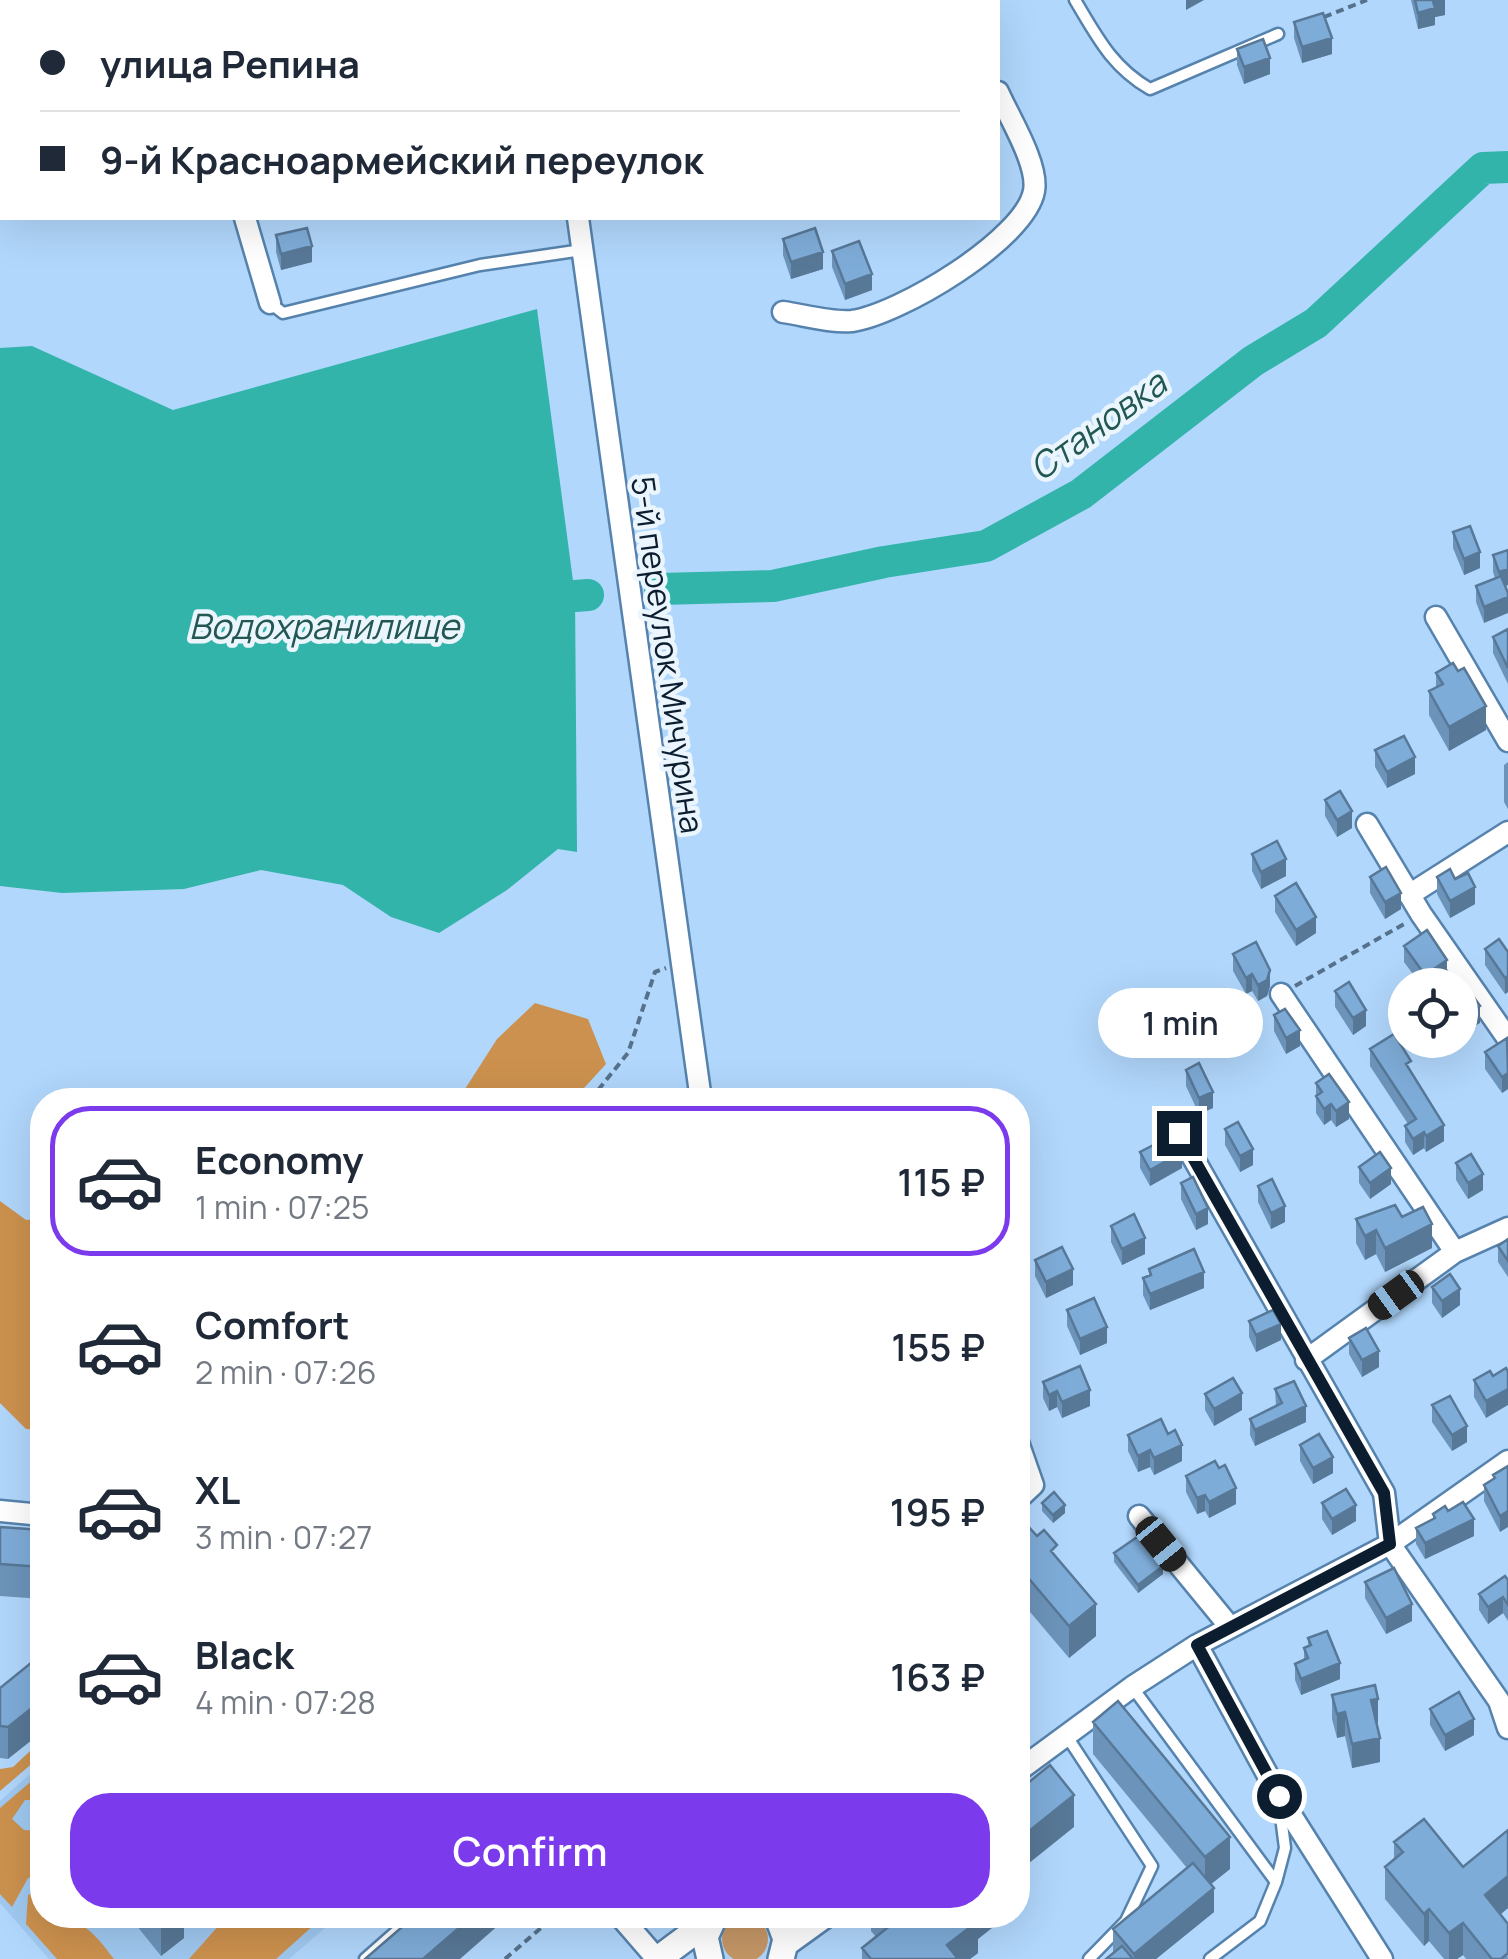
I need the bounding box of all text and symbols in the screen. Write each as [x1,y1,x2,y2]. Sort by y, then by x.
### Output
text: улица Репина [100,37,360,89]
text: 9-й Красноармейский переулок [100,133,703,185]
water label: Становка [1019,358,1177,491]
street label: 5-й переулок Мичурина [621,474,715,836]
water label: Водохранилище [189,602,462,650]
map controls [1388,968,1478,1058]
button: locate [1388,968,1478,1058]
callout: 1 min [1096,988,1262,1058]
text: 1 min [1142,1001,1219,1045]
route end [1157,1111,1202,1156]
text: Economy [195,1133,364,1185]
icon: car [75,1136,165,1226]
text: 115 ₽ [897,1155,985,1207]
text: 1 min · 07:25 [195,1185,369,1229]
car [1363,1265,1429,1325]
text: Comfort [195,1298,349,1350]
icon: car [75,1301,165,1391]
text: 155 ₽ [891,1320,985,1372]
text: 2 min · 07:26 [195,1350,377,1394]
text: XL [195,1463,240,1515]
icon: car [75,1466,165,1556]
text: 195 ₽ [890,1485,985,1537]
car [1130,1511,1192,1577]
text: 3 min · 07:27 [195,1515,372,1559]
text: Black [195,1628,294,1680]
icon: car [75,1631,165,1721]
text: 163 ₽ [890,1650,985,1702]
text: 4 min · 07:28 [195,1680,376,1724]
route start [1257,1774,1302,1819]
button: Confirm [70,1793,990,1908]

